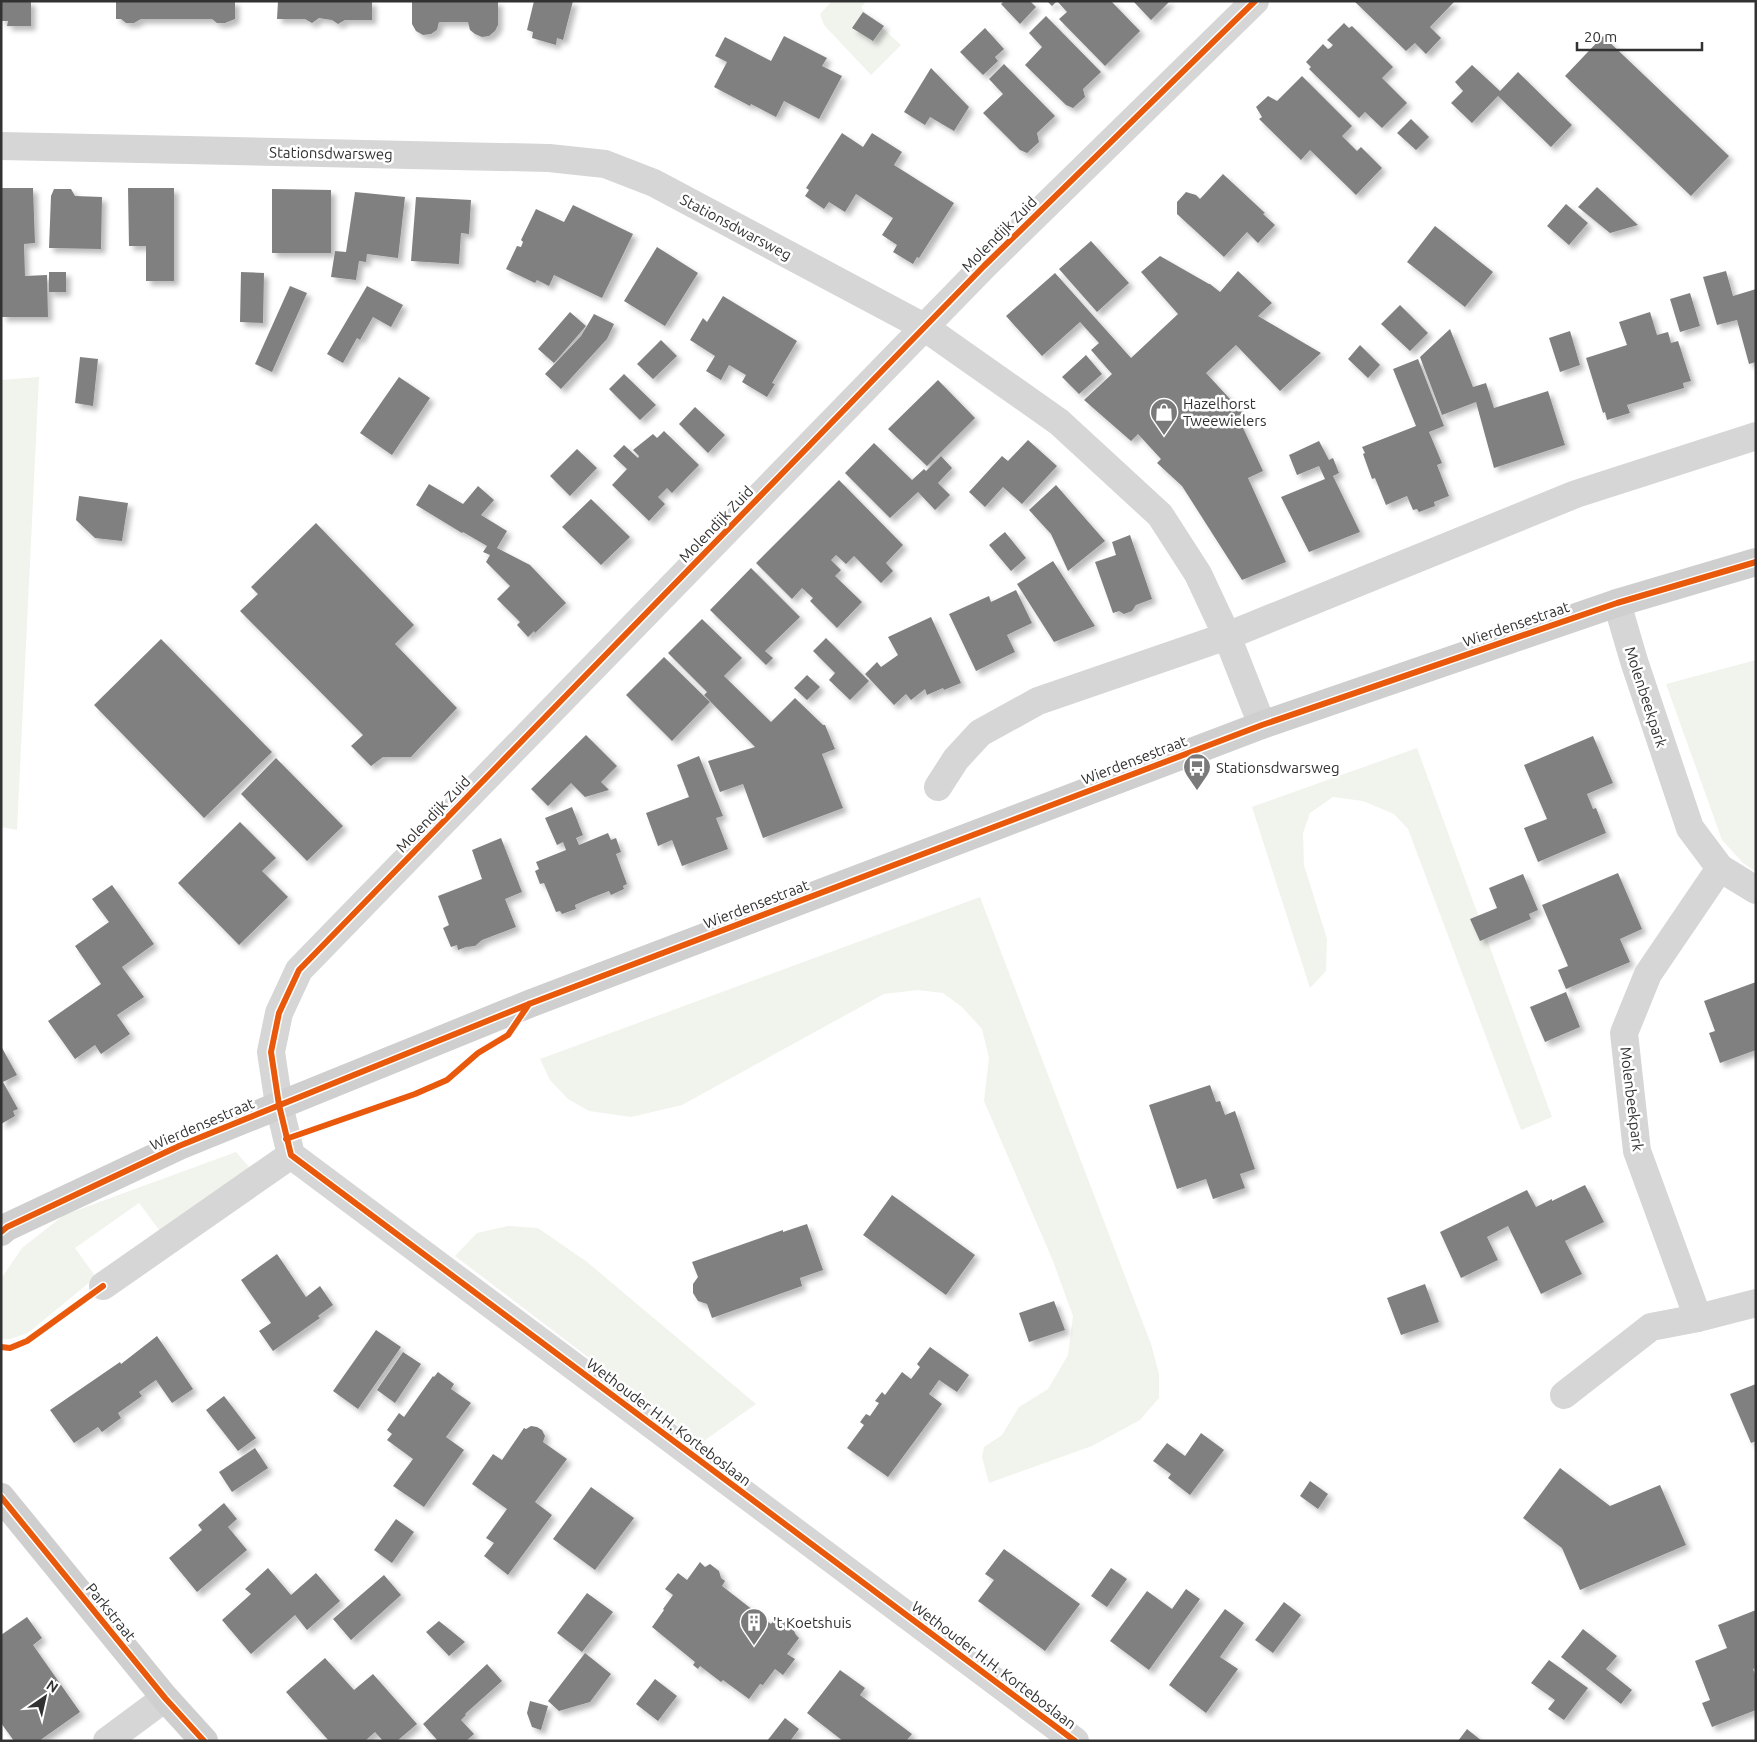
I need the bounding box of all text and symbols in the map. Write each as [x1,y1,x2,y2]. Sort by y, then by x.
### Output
scale bar [1577,20,1702,52]
text: 20 m [1584,28,1617,45]
street label: Stationsdwarsweg [269,143,393,163]
street label: Stationsdwarsweg [677,190,795,264]
street label: Molendijk Zuid [958,193,1040,275]
place label: Hazelhorst Tweewielers [1183,395,1266,429]
shop icon: Hazelhorst Tweewielers [1149,397,1179,436]
street label: Molendijk Zuid [675,482,757,566]
street label: Wierdensestraat [1460,598,1572,650]
street label: Molenbeekpark [1622,644,1670,750]
street label: Wierdensestraat [1079,732,1189,788]
bus stop icon: Stationsdwarsweg [1182,752,1212,791]
place label: Stationsdwarsweg [1216,759,1340,776]
street label: Molendijk Zuid [392,772,474,856]
street label: Wierdensestraat [701,876,811,932]
street label: Molenbeekpark [1617,1046,1647,1153]
street label: Wierdensestraat [147,1094,257,1154]
street label: Wethouder H.H. Korteboslaan [584,1355,754,1489]
street label: Parkstraat [83,1580,139,1644]
street label: Wethouder H.H. Korteboslaan [909,1598,1079,1732]
building icon: 't Koetshuis [739,1607,769,1646]
place label: 't Koetshuis [773,1614,852,1631]
north arrow [20,1672,70,1722]
text: N [43,1677,61,1696]

